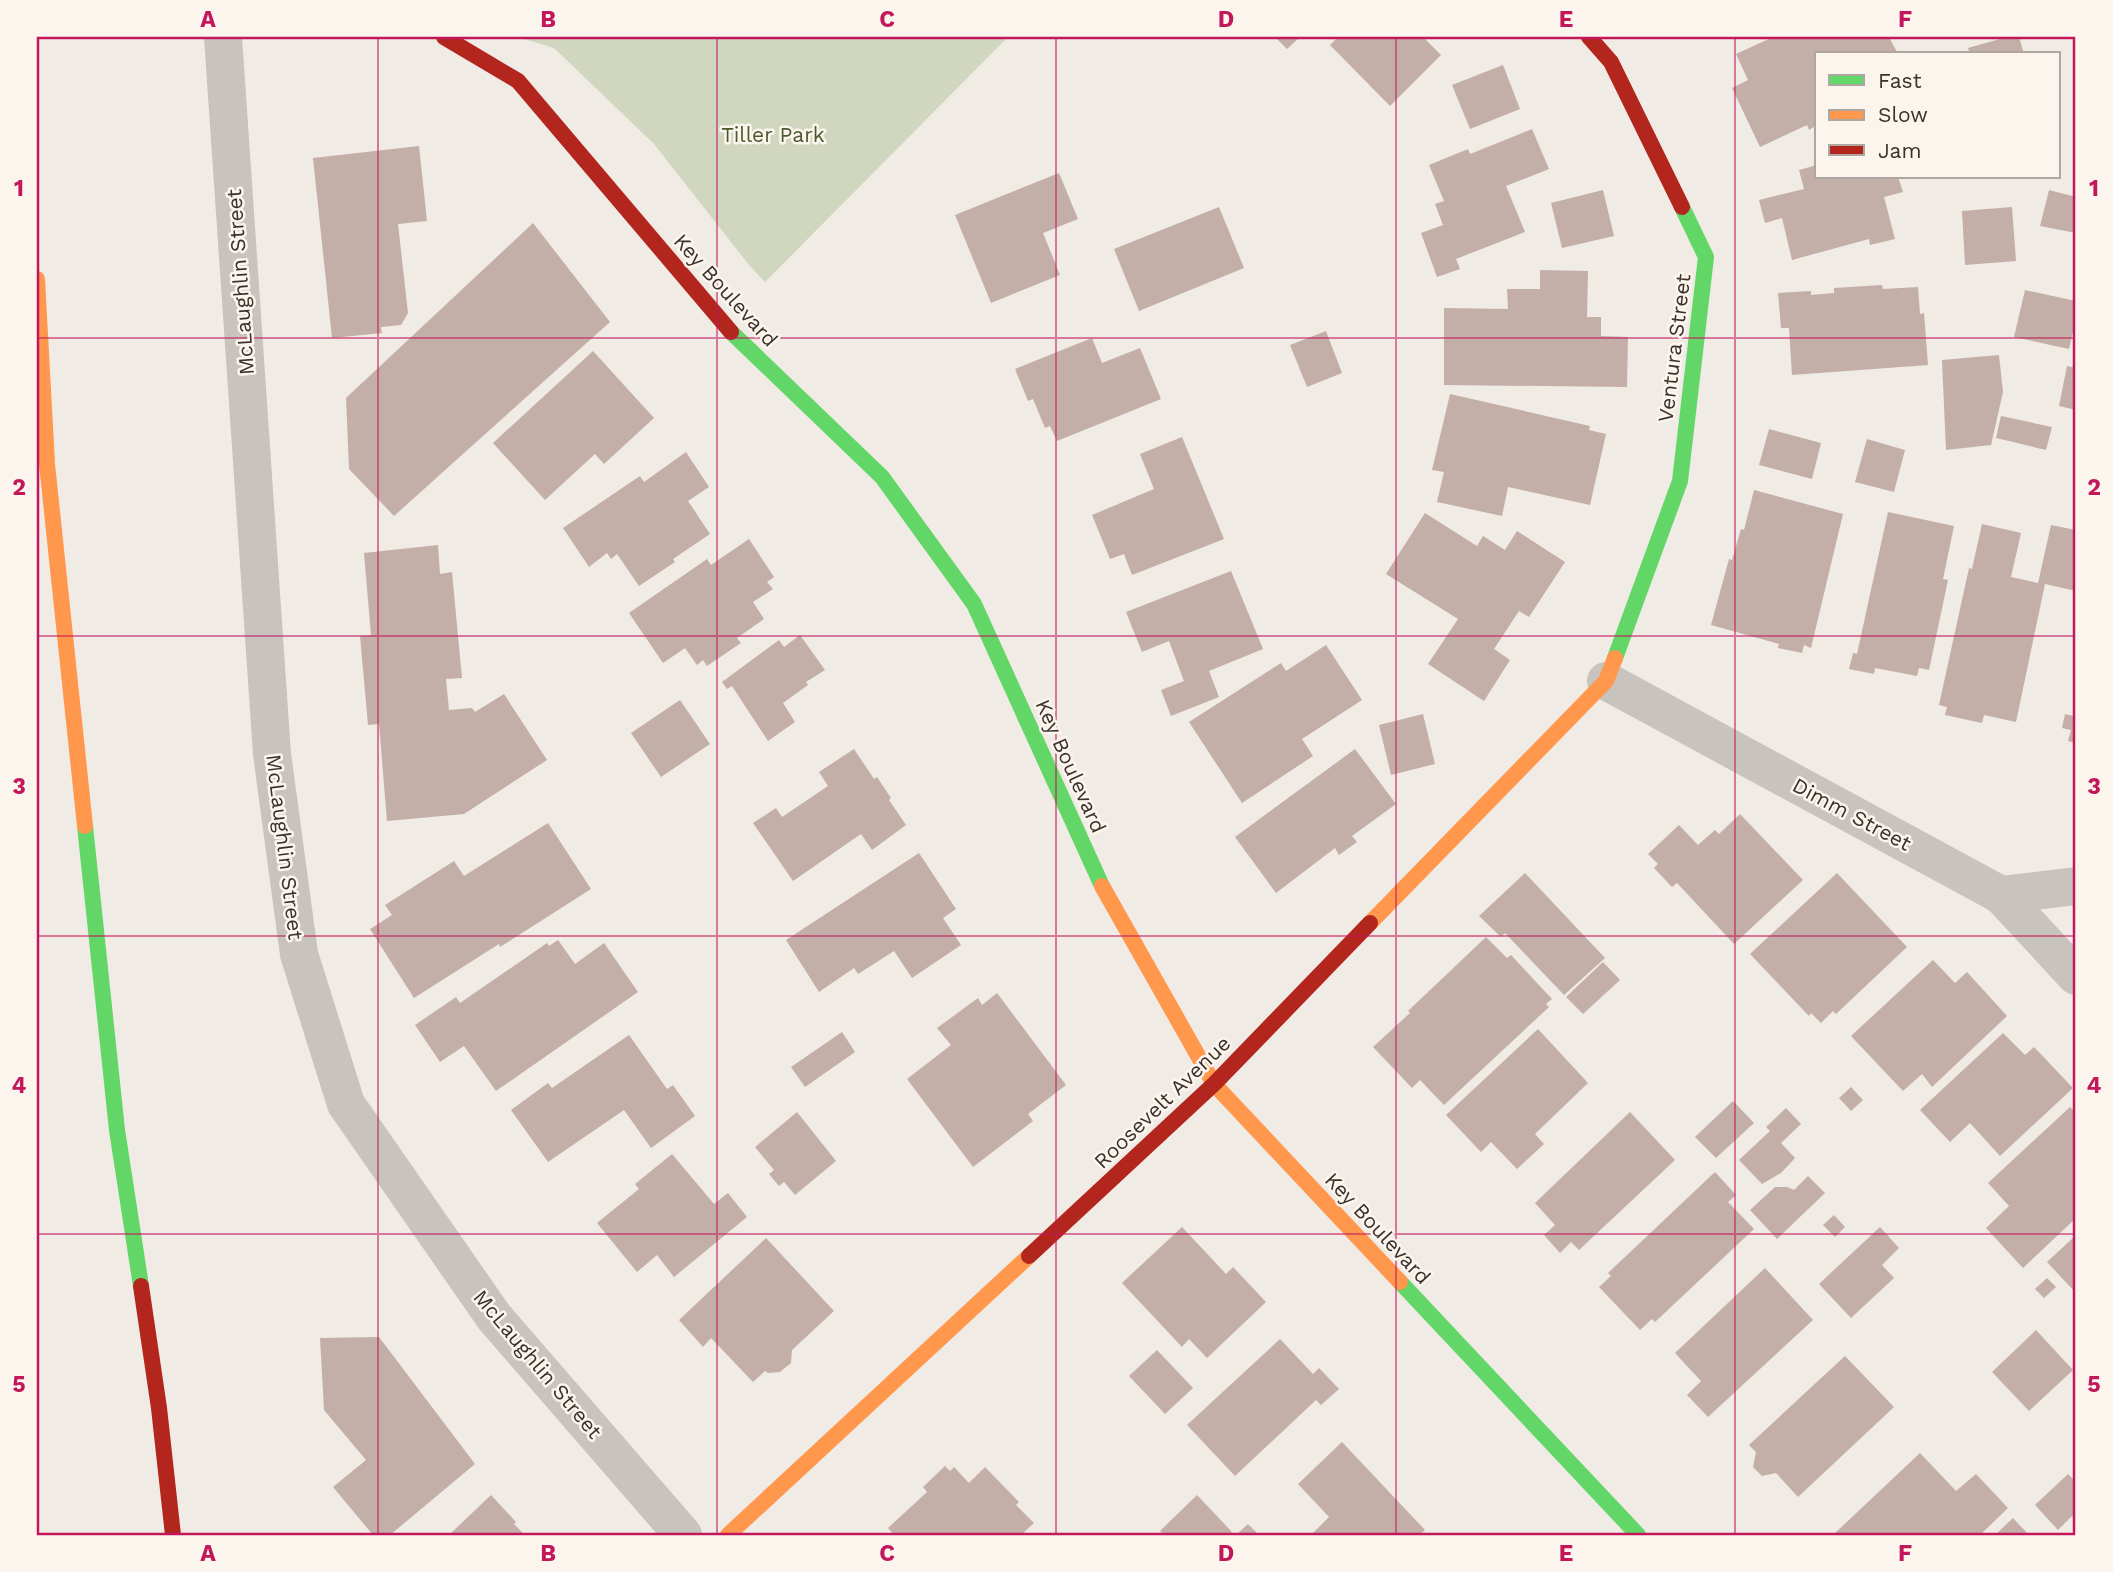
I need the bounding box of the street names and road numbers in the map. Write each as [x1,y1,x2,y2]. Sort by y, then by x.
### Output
street label: McLaughlin Street [221,188,259,376]
street label: Key Boulevard [669,228,783,352]
street label: Ventura Street [1652,272,1696,424]
street label: Key Boulevard [1030,695,1112,837]
street label: McLaughlin Street [261,753,309,941]
street label: Dimm Street [1788,772,1916,856]
street label: Roosevelt Avenue [1089,1030,1235,1174]
street label: Key Boulevard [1320,1167,1436,1289]
street label: McLaughlin Street [468,1285,608,1444]

